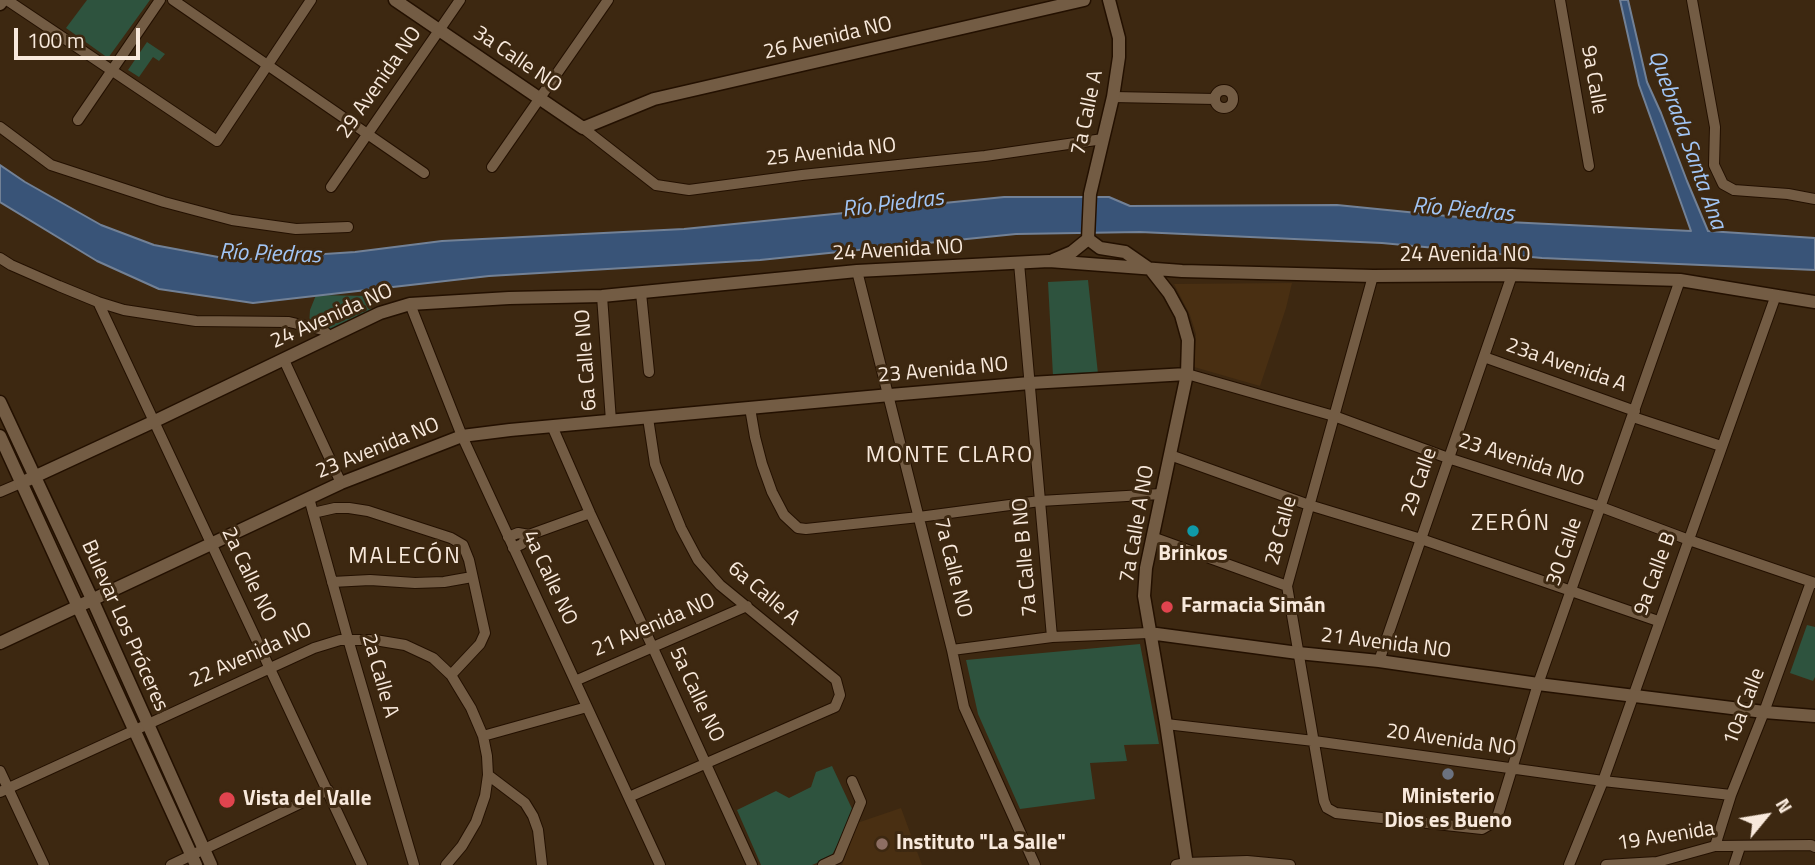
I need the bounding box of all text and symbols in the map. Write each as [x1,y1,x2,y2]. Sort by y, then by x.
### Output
street label: 26 Avenida NO [761,12,895,66]
scale bar [18,14,144,58]
street label: 3a Calle NO [468,21,566,99]
street label: 29 Avenida NO [332,22,428,144]
text: 100 m [27,24,84,56]
street label: 9a Calle [1575,44,1611,116]
water label: Quebrada Santa Ana [1641,47,1731,233]
street label: 7a Calle A [1067,68,1109,158]
street label: 25 Avenida NO [765,134,897,172]
water label: Río Piedras [841,185,945,225]
water label: Río Piedras [1411,193,1515,229]
street label: 24 Avenida NO [832,235,964,267]
water label: Río Piedras [219,239,321,271]
street label: 24 Avenida NO [1400,243,1530,269]
street label: 24 Avenida NO [267,279,397,355]
street label: 6a Calle NO [571,308,603,412]
street label: 23a Avenida A [1502,334,1630,398]
street label: 23 Avenida NO [877,353,1009,389]
street label: 23 Avenida NO [313,413,443,485]
street label: 23 Avenida NO [1455,429,1587,493]
district label: MONTE CLARO [867,442,1033,470]
street label: 29 Calle [1397,445,1443,519]
street label: 7a Calle A NO [1115,463,1161,585]
street label: 28 Calle [1261,494,1303,568]
street label: 7a Calle B NO [1008,496,1044,618]
district label: ZERÓN [1472,510,1550,538]
street label: 30 Calle [1542,515,1588,589]
street label: 7a Calle NO [927,516,977,620]
marker: Brinkos [1185,523,1201,539]
street label: 2a Calle NO [215,524,281,626]
street label: 4a Calle NO [516,527,582,629]
street label: 9a Calle B [1629,529,1683,619]
street label: Bulevar Los Próceres [75,536,173,716]
place label: Brinkos [1158,542,1228,568]
district label: MALECÓN [349,543,461,571]
street label: 6a Calle A [722,557,804,631]
street label: 21 Avenida NO [589,589,719,663]
place label: Farmacia Simán [1181,594,1326,620]
marker: Farmacia Simán [1159,599,1175,615]
street label: 22 Avenida NO [186,618,316,694]
street label: 21 Avenida NO [1319,624,1453,664]
street label: 2a Calle A [355,631,403,721]
street label: 5a Calle NO [663,644,729,746]
street label: 10a Calle [1719,665,1771,749]
street label: 20 Avenida NO [1384,719,1518,763]
marker: Ministerio Dios es Bueno [1440,766,1456,782]
north arrow [1731,781,1801,851]
place label: Ministerio Dios es Bueno [1384,785,1512,835]
place label: Vista del Valle [243,787,371,813]
marker: Vista del Valle [217,790,237,810]
text: N [1769,792,1800,818]
street label: 19 Avenida [1615,817,1717,857]
place label: Instituto "La Salle" [896,831,1066,857]
marker: Instituto "La Salle" [874,836,890,852]

